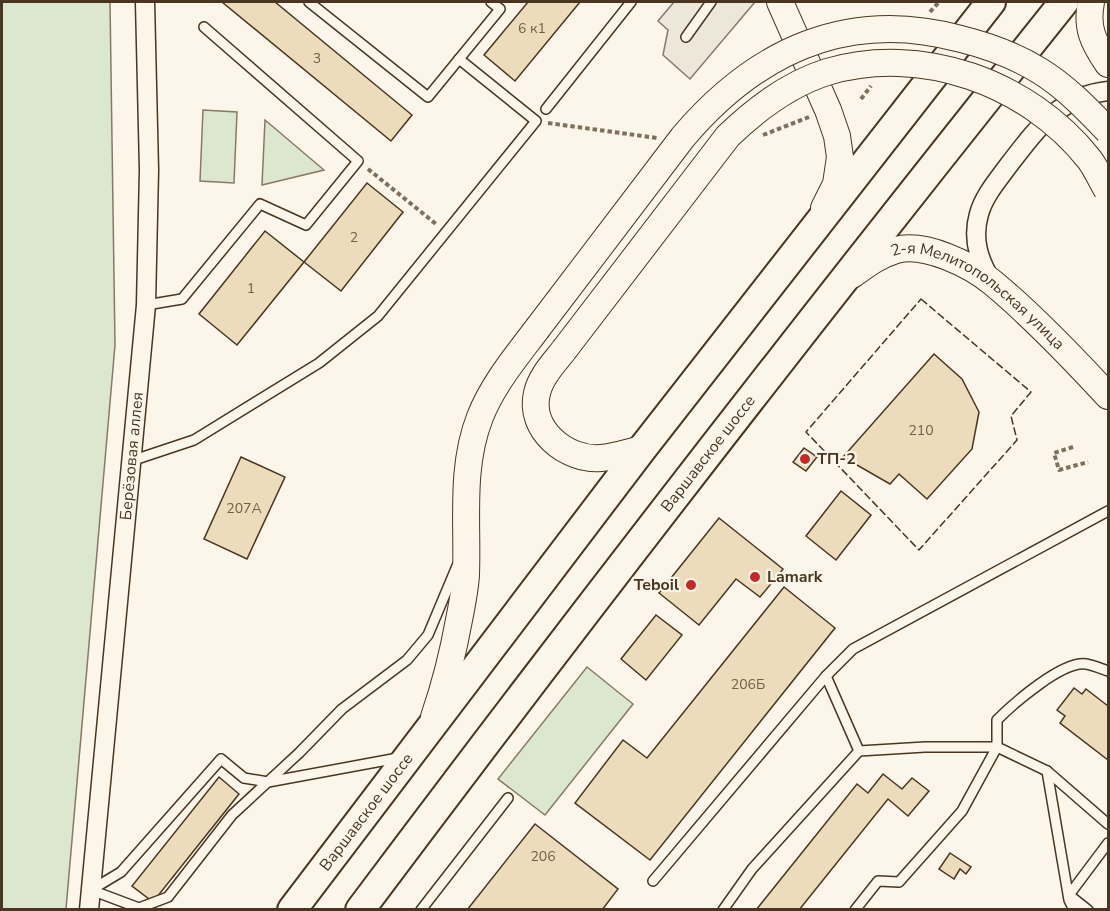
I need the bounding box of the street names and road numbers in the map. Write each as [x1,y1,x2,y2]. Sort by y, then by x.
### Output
street label: 2-я Мелитопольская улица [888,237,1070,355]
street label: Берёзовая аллея [115,391,149,521]
street label: Варшавское шоссе [656,391,761,517]
street label: Варшавское шоссе [314,749,418,876]

